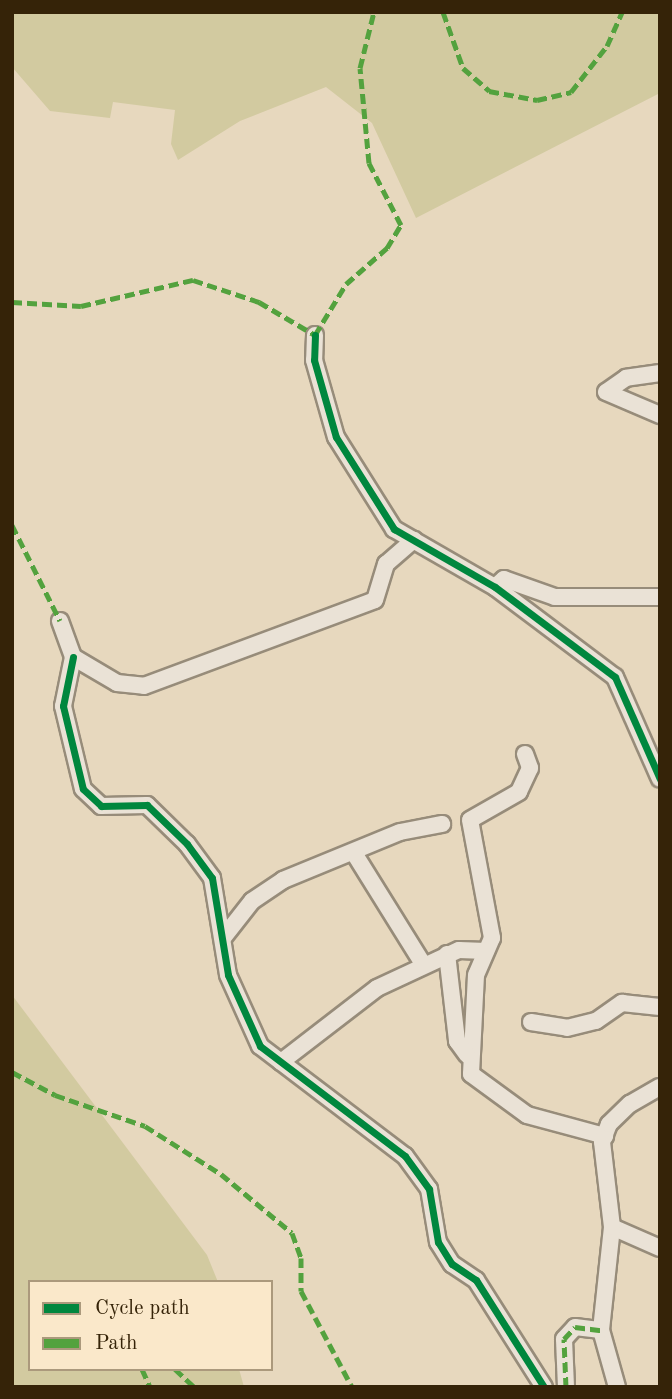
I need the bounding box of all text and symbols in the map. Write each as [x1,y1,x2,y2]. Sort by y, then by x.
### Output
legend [28,1280,273,1371]
text: Cycle path [95,1298,190,1319]
text: Path [95,1333,138,1354]

